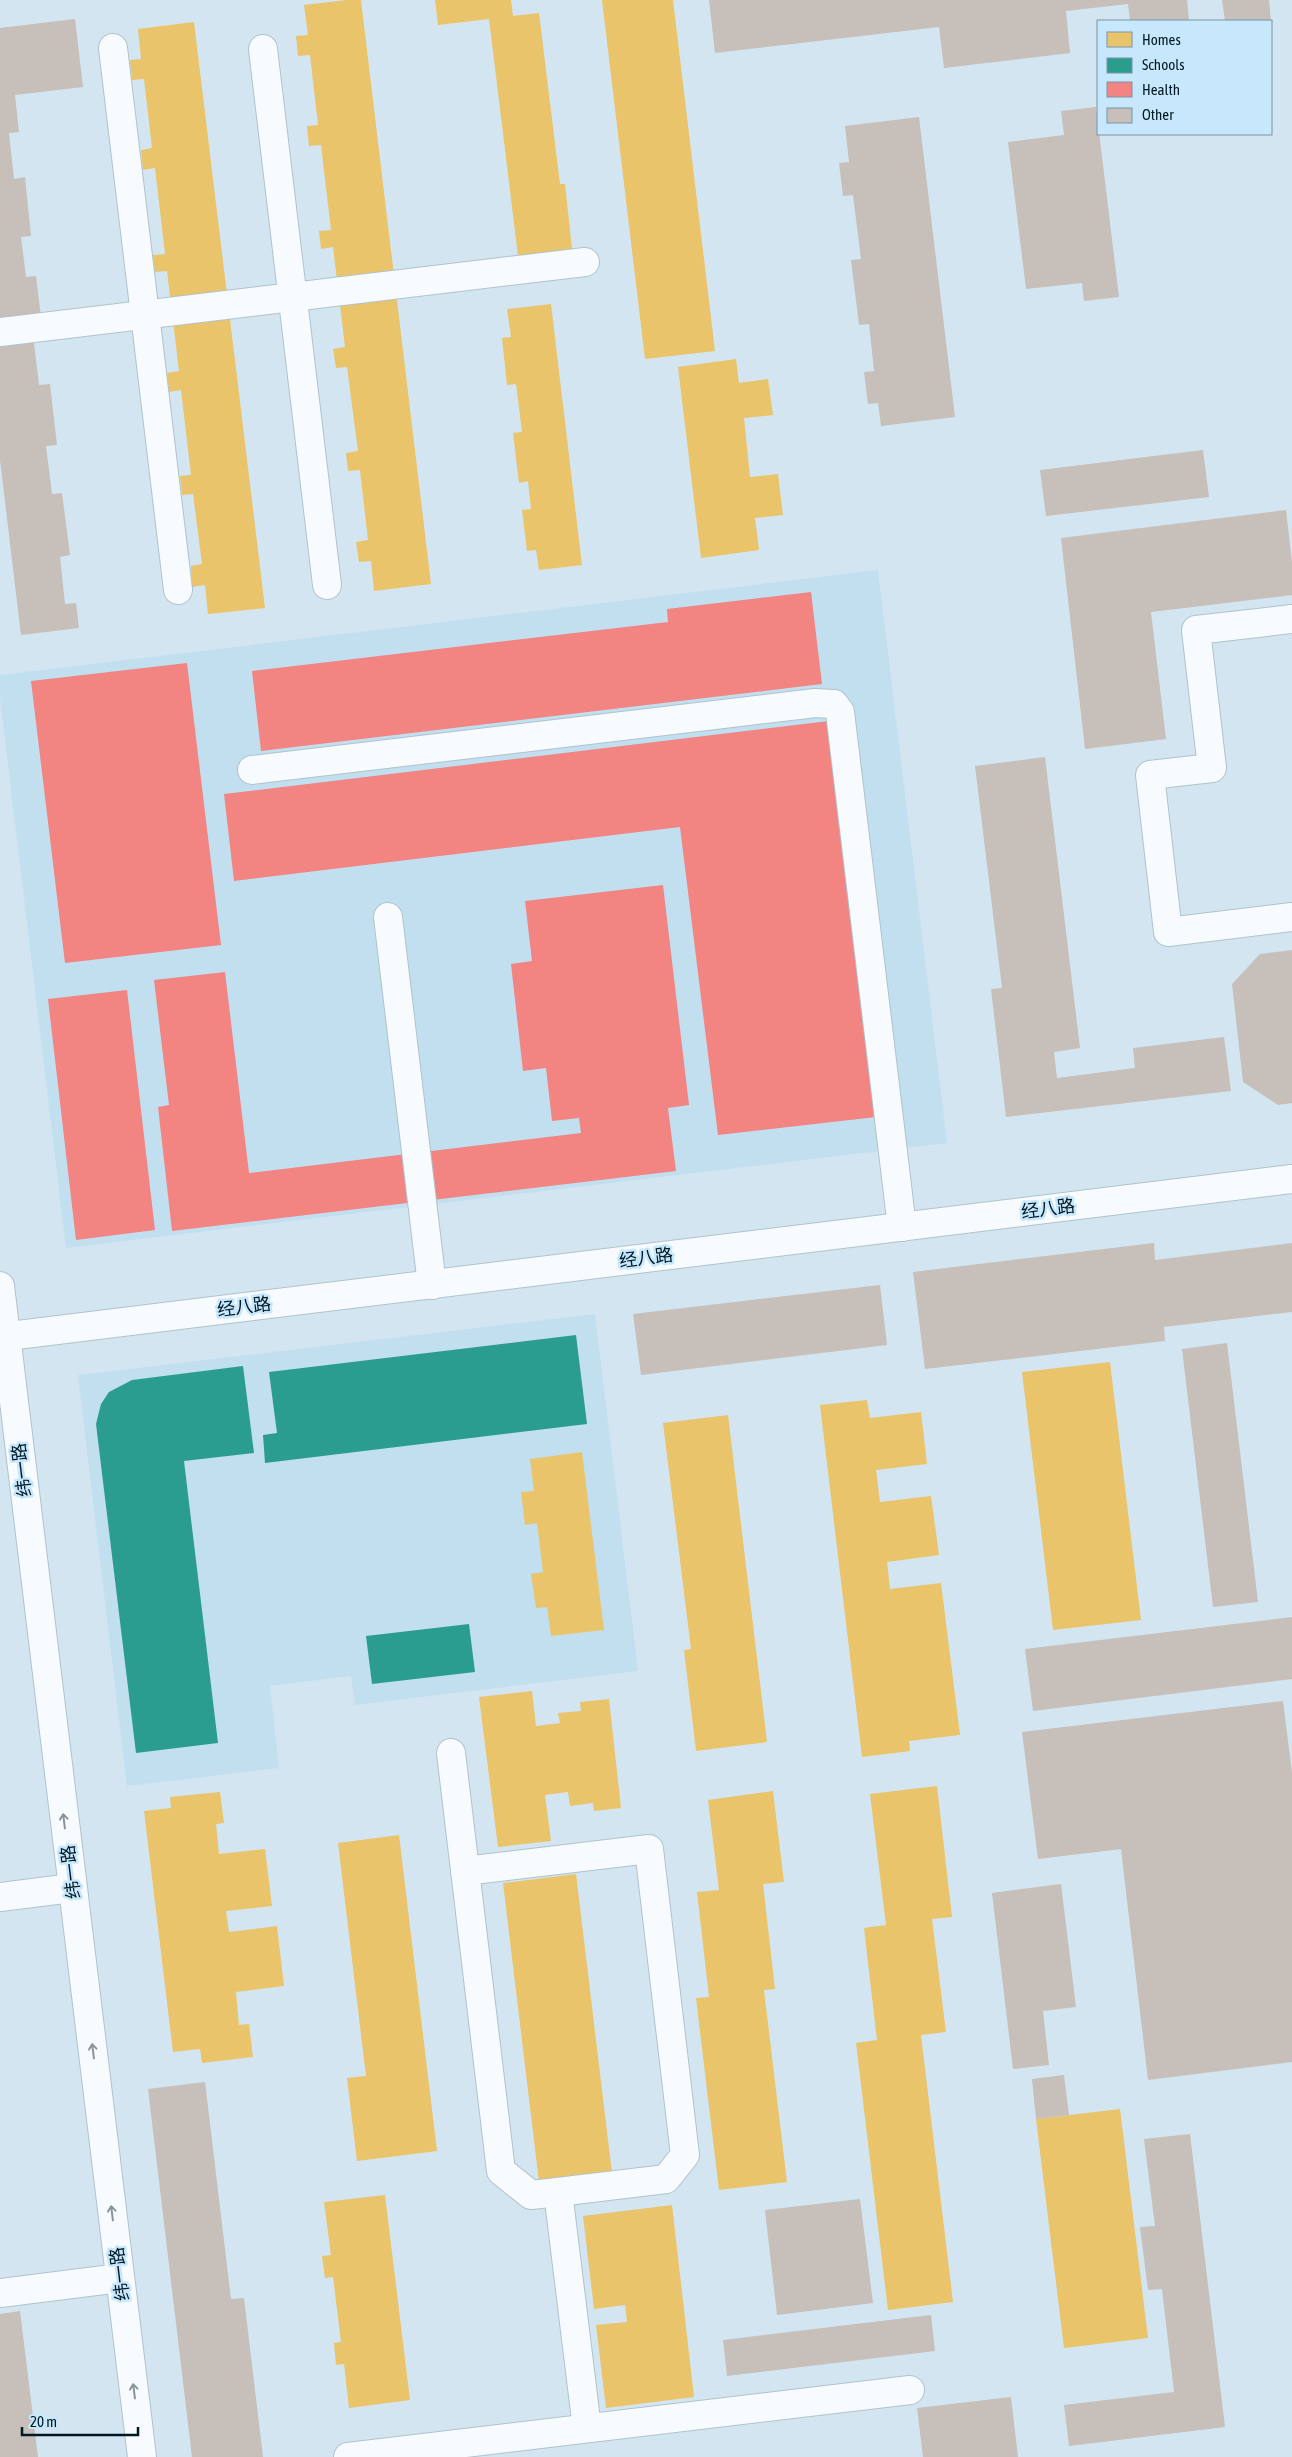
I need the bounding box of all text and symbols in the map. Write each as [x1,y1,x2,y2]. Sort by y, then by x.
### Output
legend [1097,20,1272,135]
text: Homes [1142,31,1181,48]
text: Schools [1142,56,1185,73]
text: Health [1142,81,1180,98]
text: Other [1142,106,1174,123]
street label: 经八路 [1020,1195,1076,1222]
street label: 经八路 [618,1244,674,1271]
street label: 经八路 [216,1293,272,1320]
street label: 纬一路 [8,1442,35,1498]
one-way arrow [59,1813,69,1829]
street label: 纬一路 [57,1844,84,1900]
one-way arrow [88,2044,98,2060]
one-way arrow [107,2205,117,2221]
street label: 纬一路 [106,2246,133,2302]
one-way arrow [129,2384,139,2400]
scale bar [22,2404,139,2436]
text: 20 m [30,2413,57,2430]

